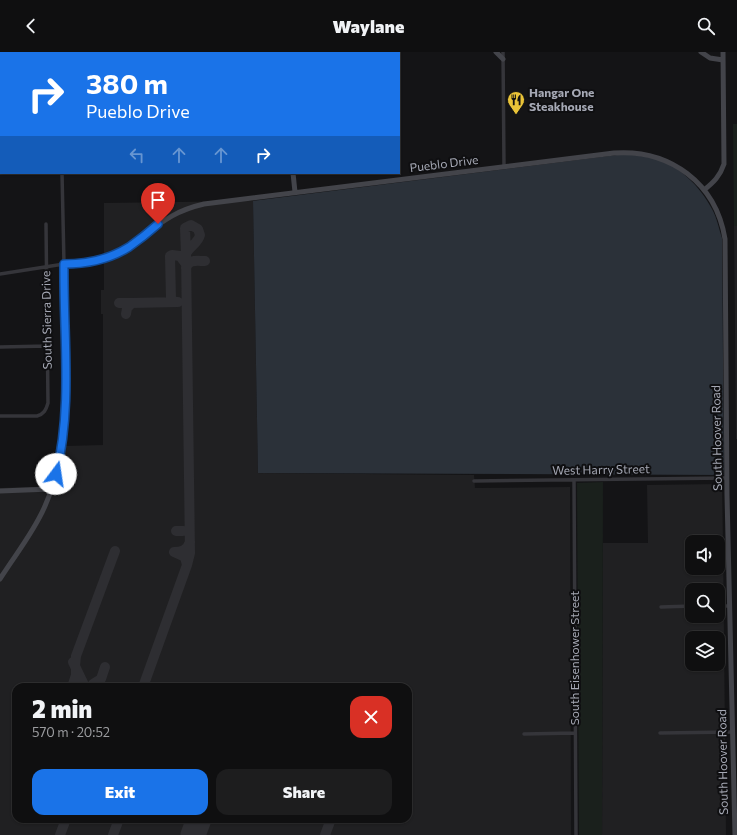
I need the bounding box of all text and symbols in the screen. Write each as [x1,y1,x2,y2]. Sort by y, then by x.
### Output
icon: back [20,15,42,37]
text: Waylane [333,15,404,37]
icon: search [695,15,717,37]
text: 380 m [86,66,168,100]
icon: right [20,68,72,120]
place label: Hangar One Steakhouse [529,85,594,113]
restaurant icon: Hangar One Steakhouse [506,90,526,115]
text: Pueblo Drive [86,100,190,122]
icon: left [126,144,148,166]
icon: ahead [168,144,190,166]
icon: ahead [210,144,232,166]
icon: right [252,144,274,166]
street label: Pueblo Drive [409,152,479,174]
pin [141,183,175,224]
icon: arrive [147,189,169,211]
street label: South Sierra Drive [38,271,54,369]
street label: South Hoover Road [708,385,724,491]
position arrow [35,453,77,495]
street label: West Harry Street [552,461,650,477]
map controls [685,535,725,671]
button: sound [685,535,725,575]
button: search [685,583,725,623]
street label: South Eisenhower Street [567,591,581,725]
button: layers [685,631,725,671]
text: 2 min [32,694,92,723]
button: close [350,696,392,738]
street label: South Hoover Road [714,709,730,815]
text: 570 m · 20:52 [32,724,110,740]
button: Exit [32,769,208,815]
button: Share [216,769,392,815]

